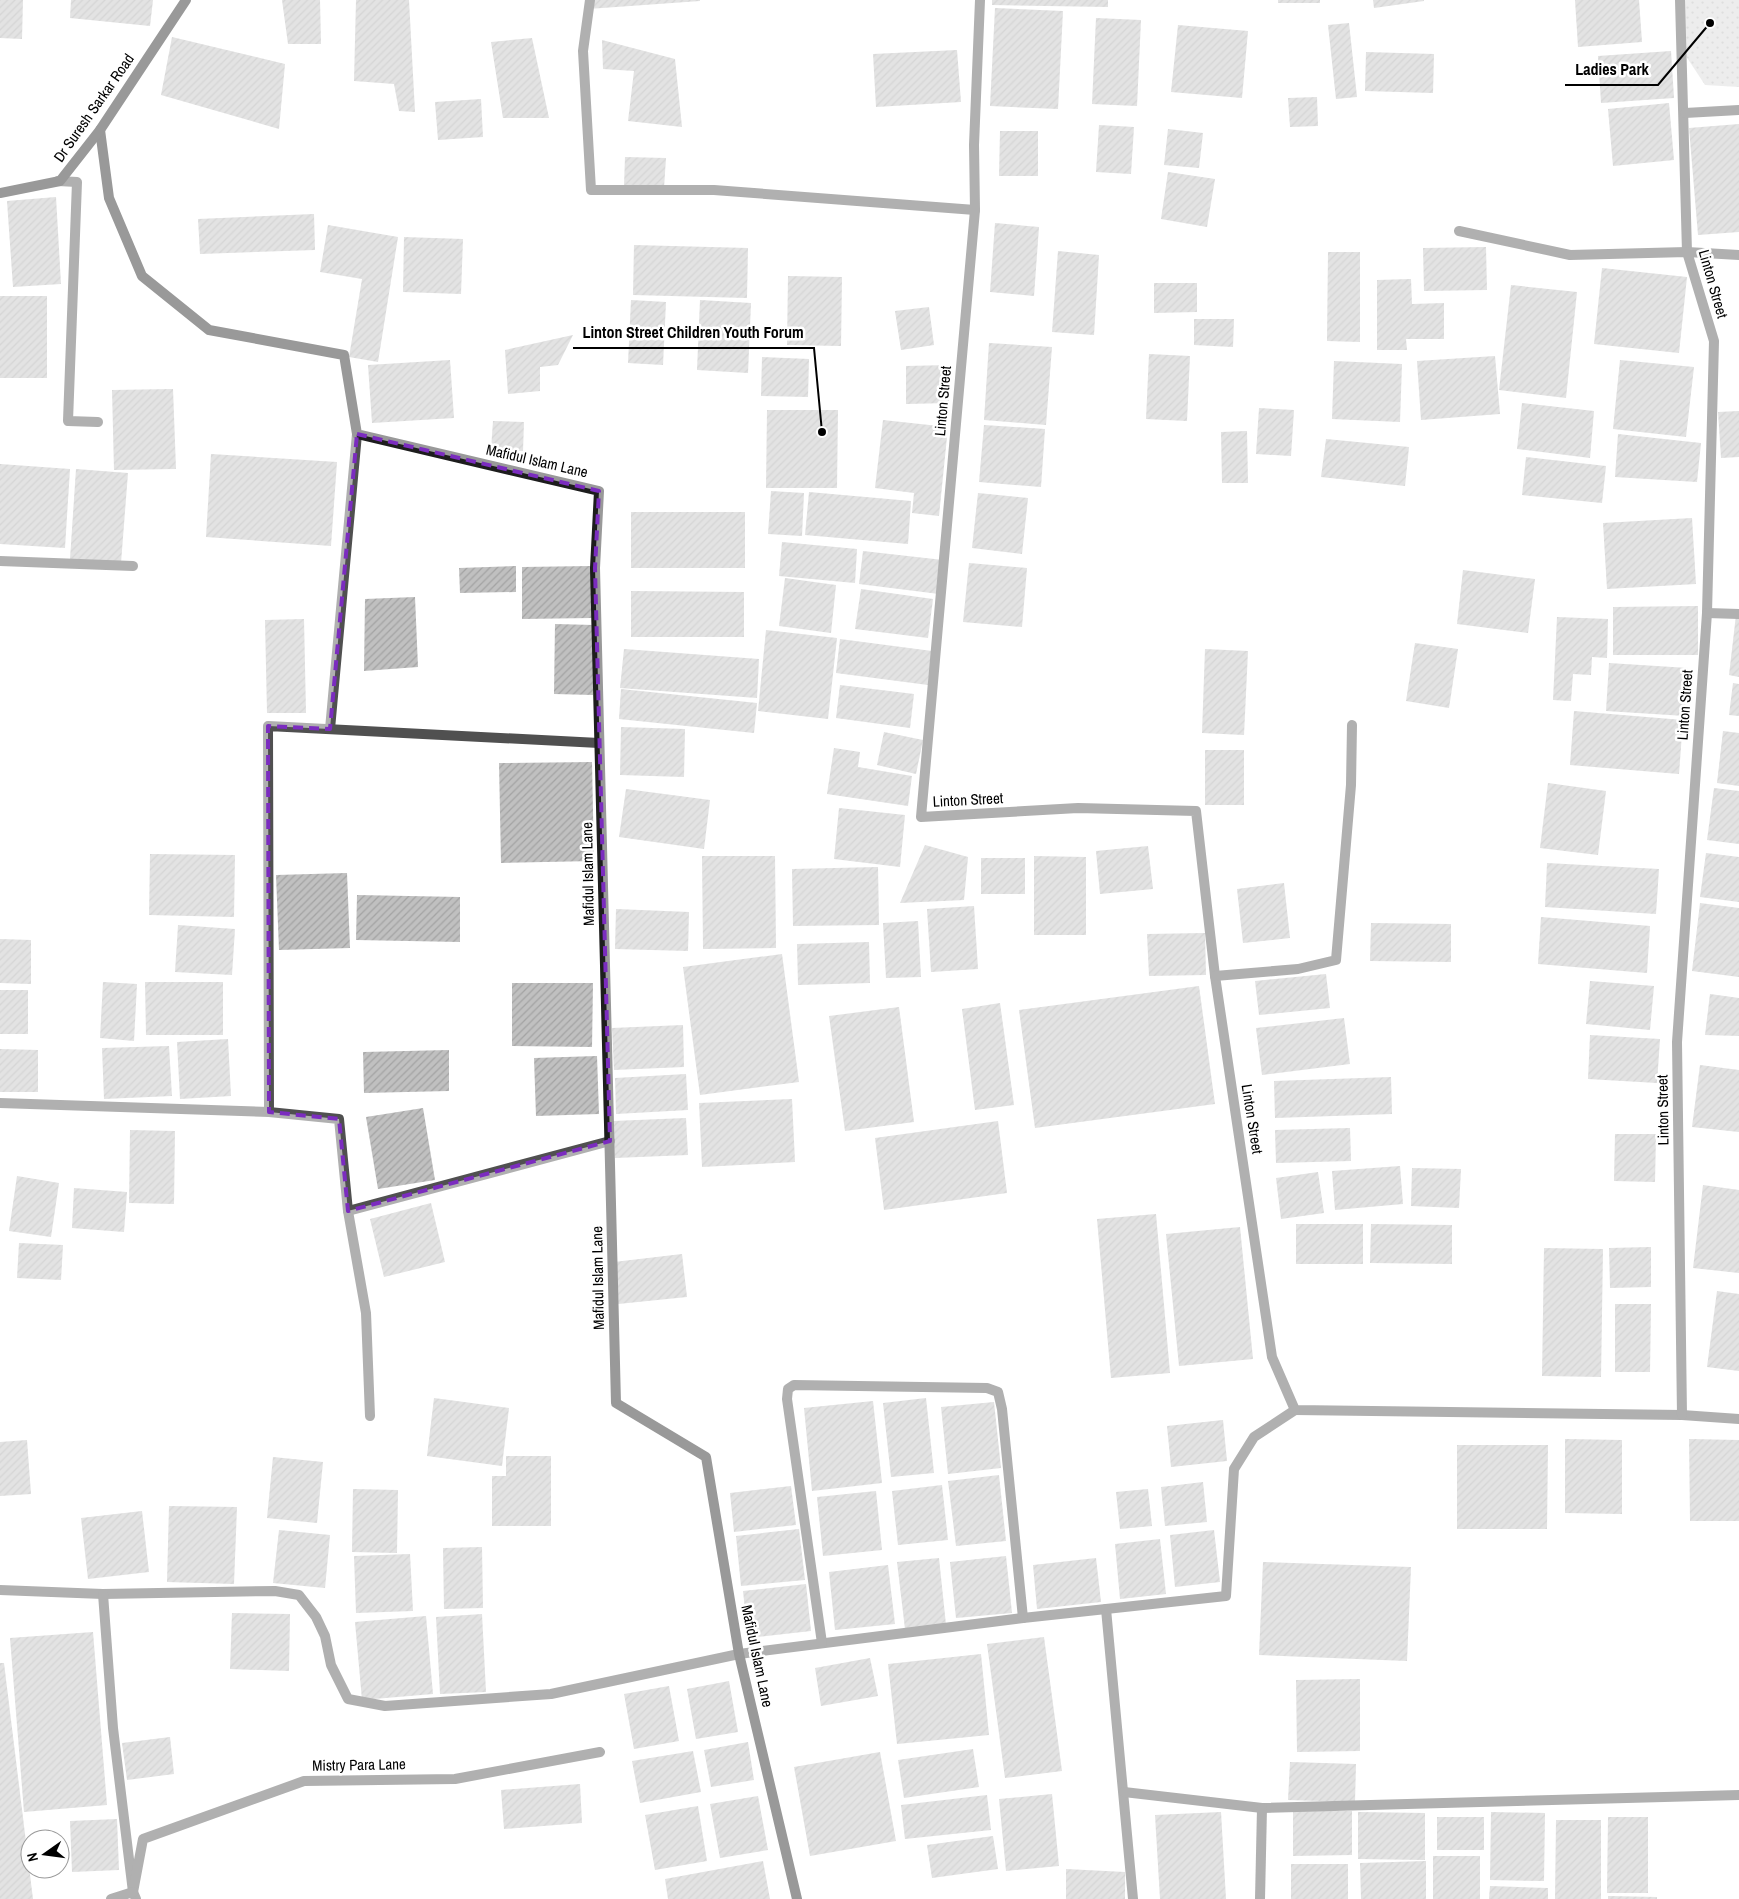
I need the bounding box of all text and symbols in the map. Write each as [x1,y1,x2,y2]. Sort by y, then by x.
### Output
street label: Dr Suresh Sarkar Road [48,49,139,166]
callout: Ladies Park [1565,54,1658,85]
text: Ladies Park [1575,58,1650,80]
street label: Linton Street [1694,247,1733,321]
callout: Linton Street Children Youth Forum [573,317,814,348]
text: Linton Street Children Youth Forum [582,321,804,343]
street label: Linton Street [929,364,956,437]
street label: Mafidul Islam Lane [484,439,590,482]
street label: Linton Street [1672,669,1697,741]
street label: Linton Street [932,787,1004,812]
street label: Mafidul Islam Lane [576,822,599,926]
street label: Linton Street [1651,1074,1674,1145]
street label: Linton Street [1237,1082,1268,1156]
street label: Mafidul Islam Lane [586,1226,609,1330]
street label: Mafidul Islam Lane [736,1603,779,1709]
street label: Mistry Para Lane [312,1753,406,1776]
north arrow [20,1829,70,1879]
text: N [23,1851,42,1863]

